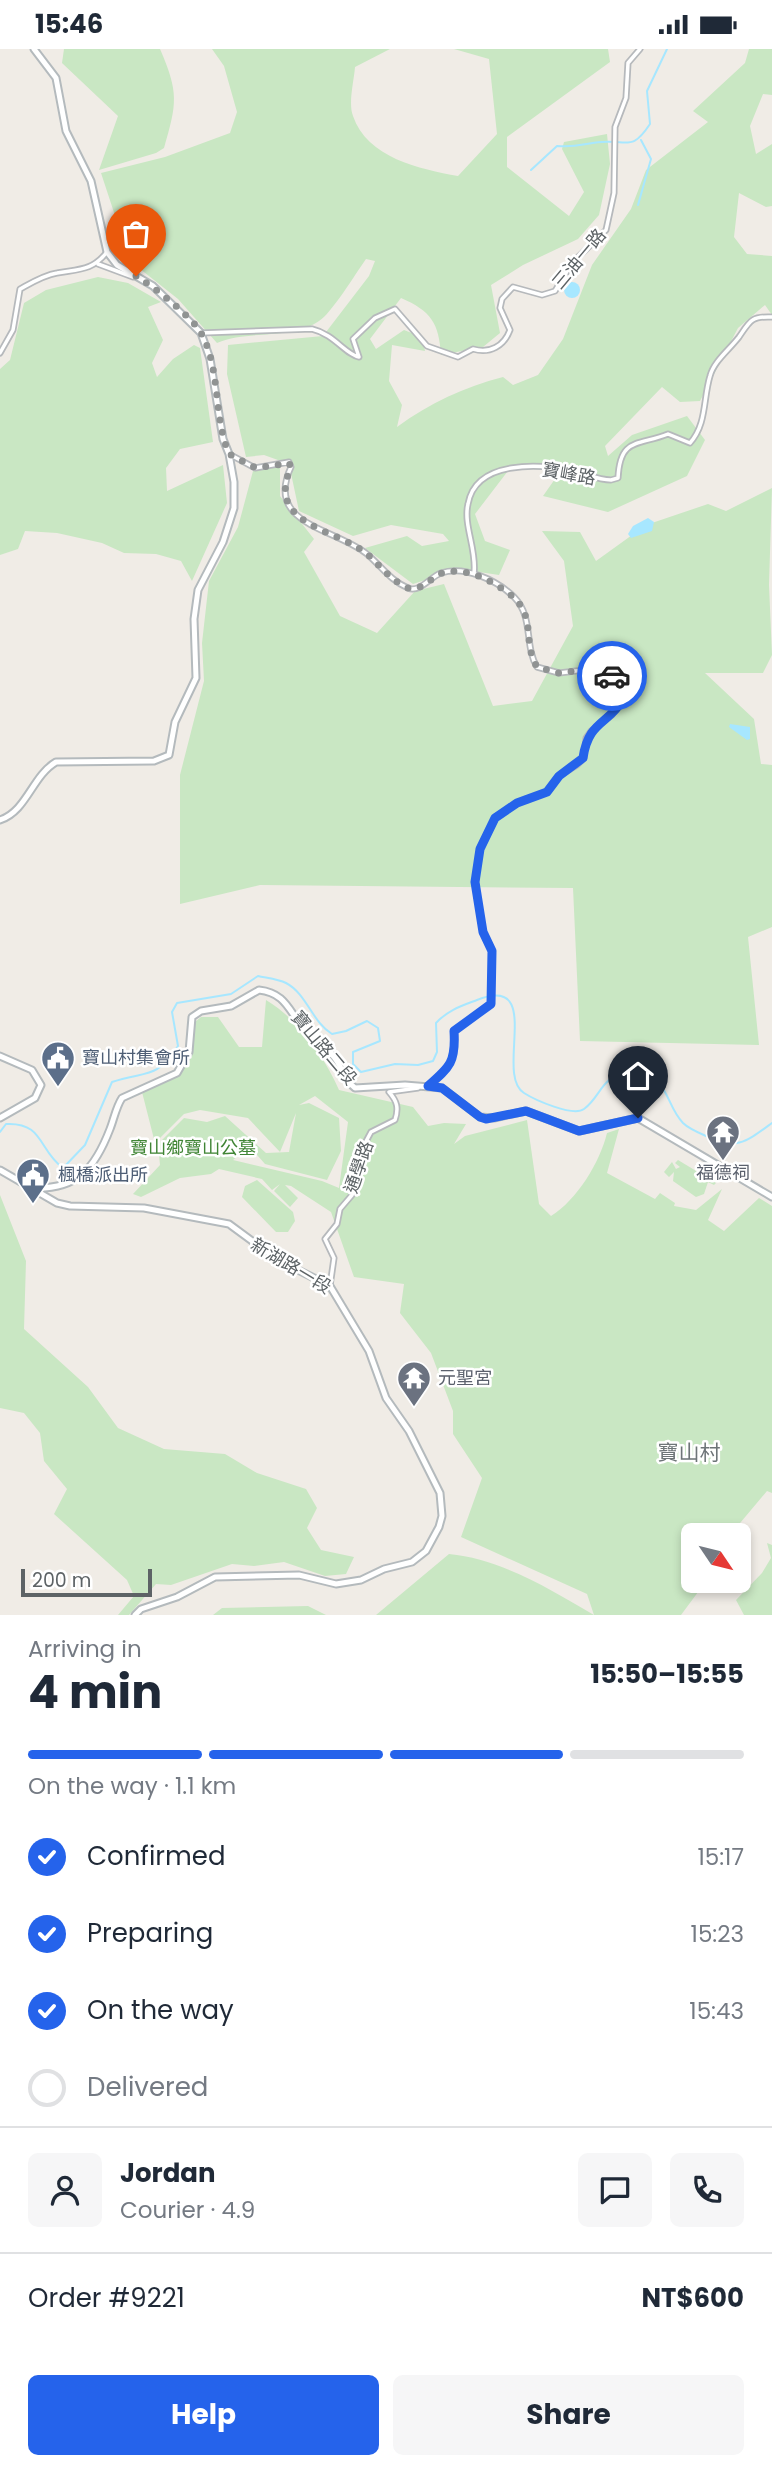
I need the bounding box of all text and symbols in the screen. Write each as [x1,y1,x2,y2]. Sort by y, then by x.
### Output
text: 15:46 [35,6,103,42]
pin [106,204,166,276]
icon: bag [117,215,155,253]
street label: 三油一路 [546,223,611,294]
street label: 寶峰路 [540,457,598,491]
courier [577,641,647,711]
icon: car [593,657,631,695]
street label: 寶山路二段 [286,1005,363,1090]
public building icon: 寶山村集會所 [39,1039,77,1088]
place label: 寶山村集會所 [82,1045,190,1070]
pin [608,1046,668,1118]
icon: home [619,1057,657,1095]
temple icon: 福德祠 [704,1113,742,1162]
park label: 寶山鄉寶山公墓 [130,1135,256,1160]
street label: 通學路 [338,1137,379,1196]
public building icon: 楓橋派出所 [14,1156,52,1205]
place label: 福德祠 [696,1160,750,1185]
place label: 楓橋派出所 [58,1162,148,1187]
street label: 新湖路一段 [246,1232,336,1299]
temple icon: 元聖宮 [395,1359,433,1408]
place label: 元聖宮 [438,1365,492,1390]
district label: 寶山村 [658,1438,721,1467]
north arrow [681,1523,751,1593]
map controls [681,1523,751,1593]
scale bar [21,1566,152,1598]
text: 200 m [32,1567,91,1594]
text: Arriving in [28,1633,142,1665]
text: 15:50–15:55 [590,1656,744,1692]
text: 4 min [28,1660,162,1724]
text: On the way · 1.1 km [28,1770,236,1802]
icon: check [28,1838,66,1876]
text: Confirmed [87,1838,225,1874]
text: 15:17 [697,1841,744,1873]
icon: check [28,1915,66,1953]
text: Preparing [87,1915,213,1951]
text: 15:23 [691,1918,744,1950]
icon: check [28,1992,66,2030]
text: On the way [87,1992,234,2028]
text: 15:43 [689,1995,744,2027]
text: Delivered [87,2069,208,2105]
button: person [28,2153,102,2227]
button: chat [578,2153,652,2227]
button: phone [670,2153,744,2227]
text: Jordan [120,2155,216,2191]
text: Courier · 4.9 [120,2194,255,2226]
text: Order #9221 [28,2280,185,2316]
text: NT$600 [642,2280,744,2316]
button: Help [28,2375,379,2455]
button: Share [393,2375,744,2455]

